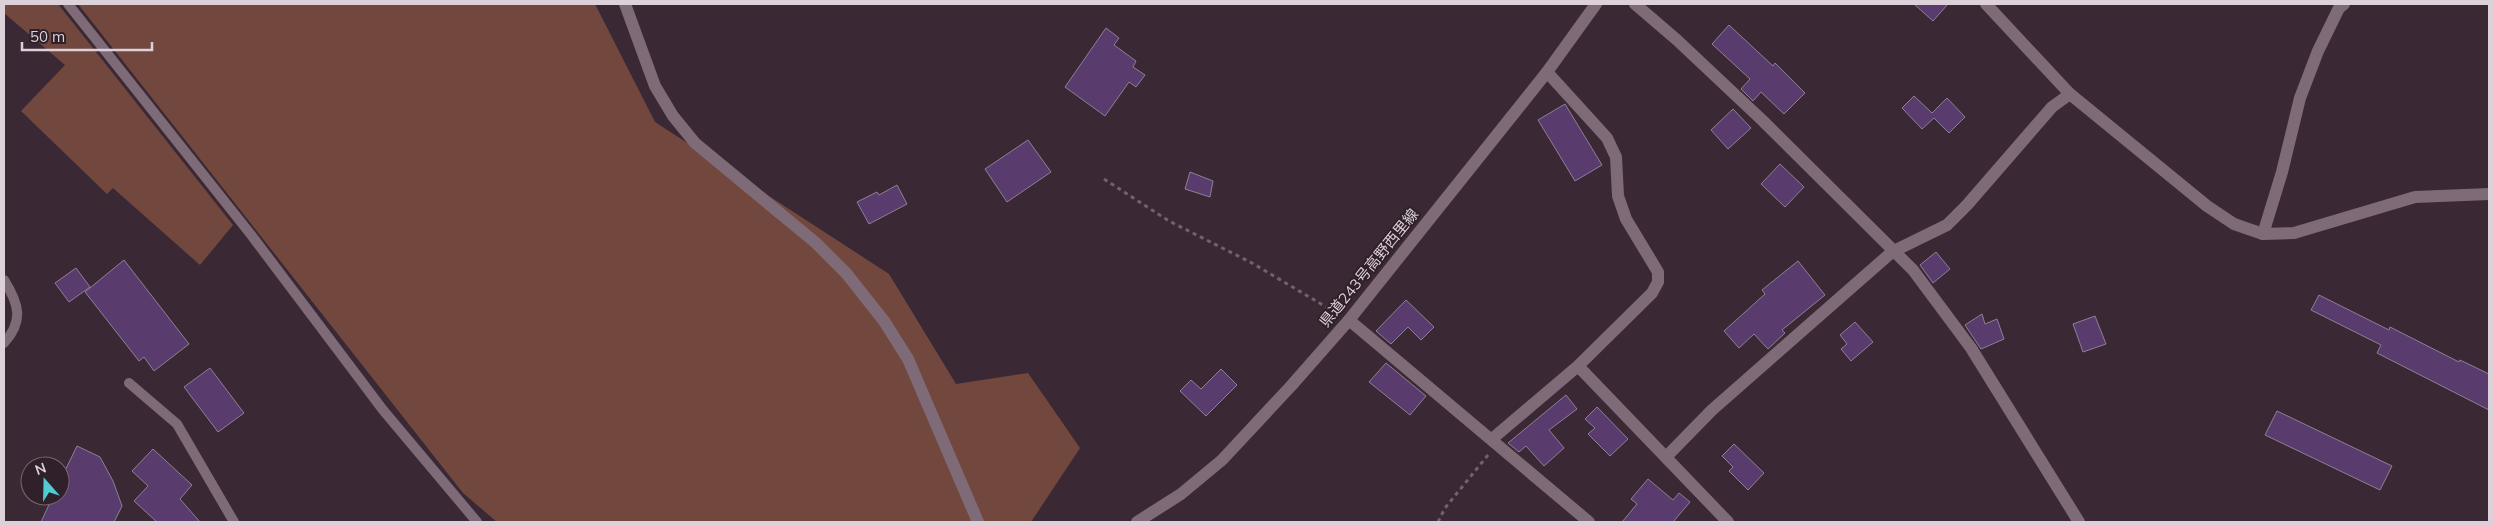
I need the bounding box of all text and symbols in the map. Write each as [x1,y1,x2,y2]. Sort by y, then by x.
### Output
scale bar [22,20,152,52]
text: 50 m [30,27,65,46]
street label: 県道243号高野西里線 [1315,205,1422,331]
north arrow [20,456,70,506]
text: N [33,459,49,479]

